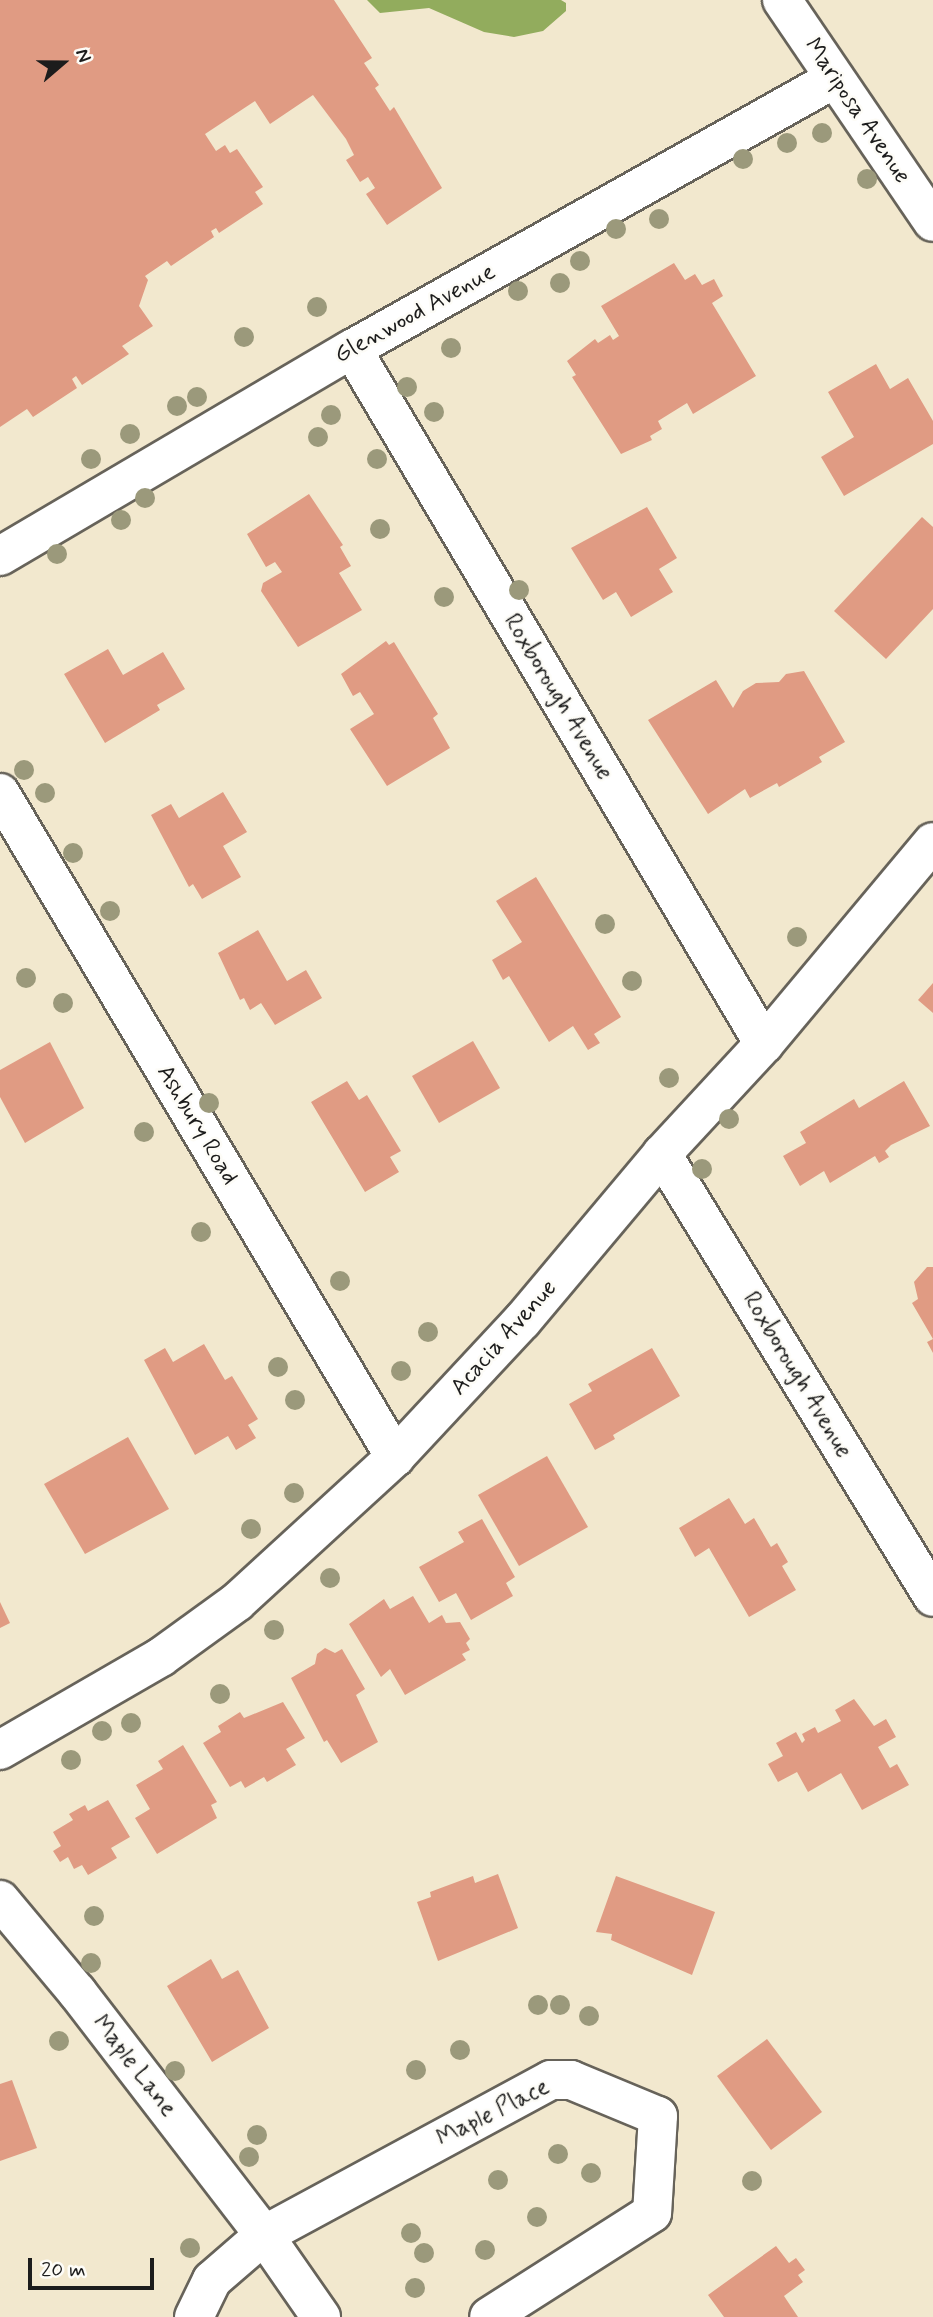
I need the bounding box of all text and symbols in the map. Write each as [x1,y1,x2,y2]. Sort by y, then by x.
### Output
north arrow [28,28,98,98]
street label: Mariposa Avenue [797,32,917,190]
text: N [69,45,97,66]
street label: Glenwood Avenue [329,258,501,370]
street label: Roxborough Avenue [496,607,620,787]
street label: Ashbury Road [150,1060,244,1190]
street label: Acacia Avenue [444,1273,564,1403]
street label: Roxborough Avenue [735,1285,859,1465]
street label: Maple Lane [86,2011,182,2121]
street label: Maple Place [433,2073,553,2153]
scale bar [32,2244,158,2288]
text: 20 m [41,2256,86,2284]

